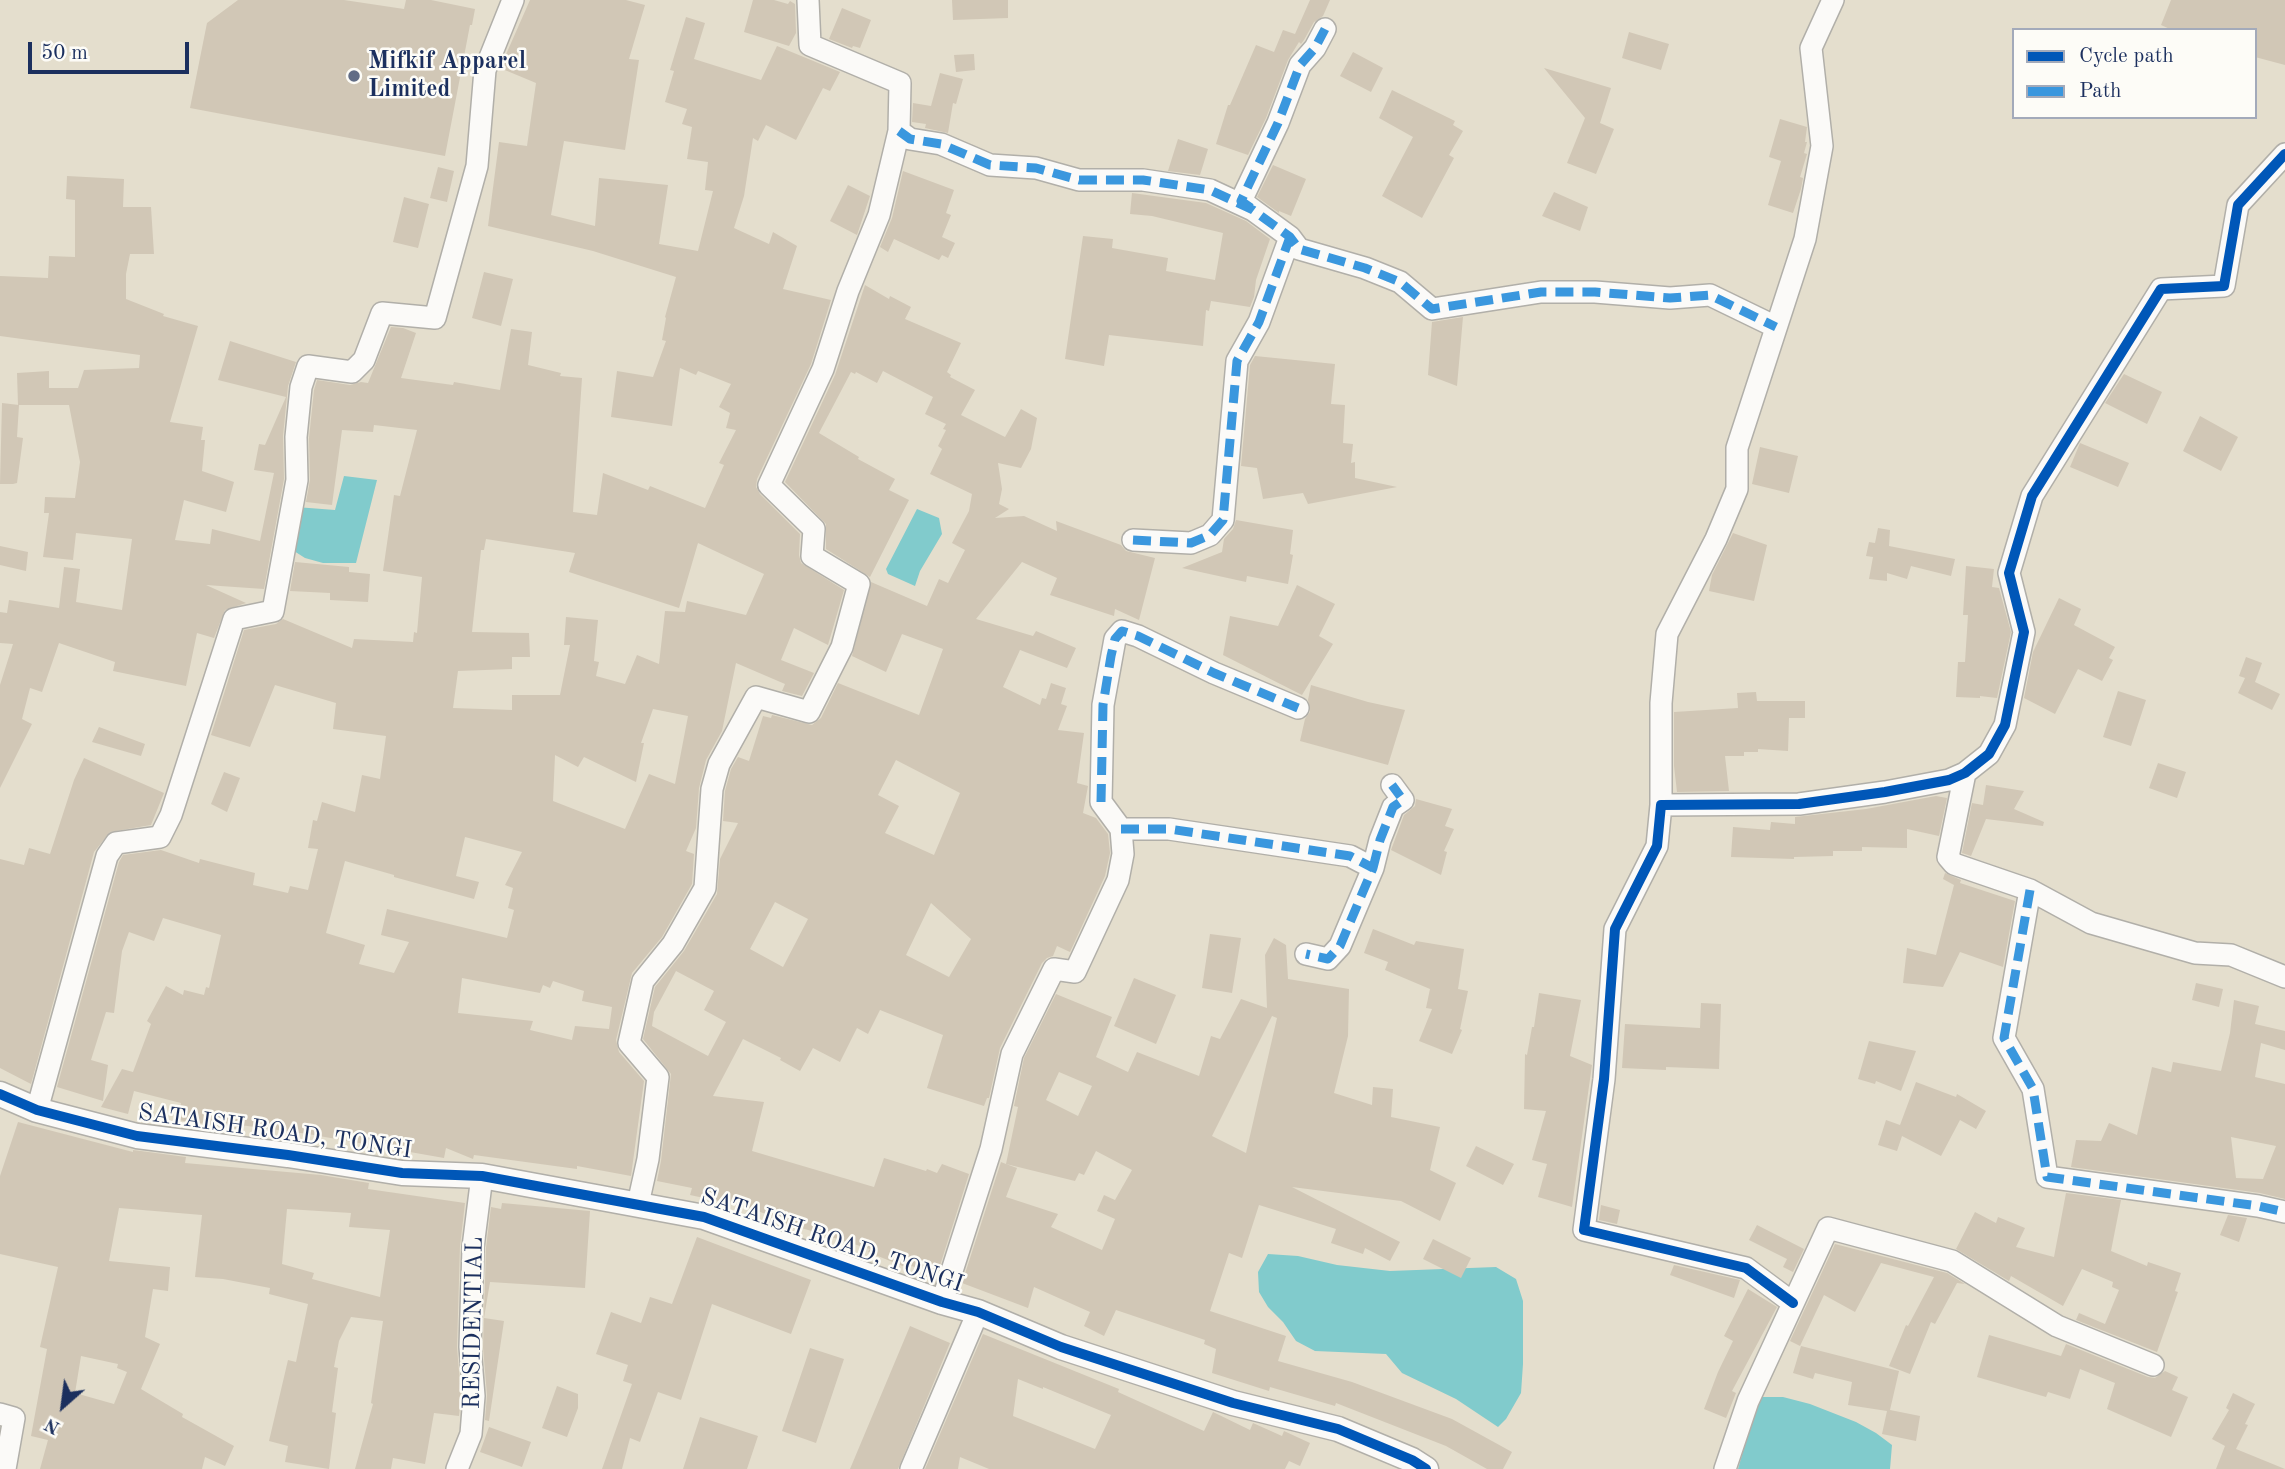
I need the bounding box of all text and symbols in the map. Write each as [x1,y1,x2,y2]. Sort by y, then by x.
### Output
scale bar [32,28,192,72]
legend [2012,28,2257,119]
text: 50 m [41,43,88,64]
text: Cycle path [2079,46,2174,67]
place label: Mifkif Apparel Limited [368,48,526,104]
marker: Mifkif Apparel Limited [346,68,362,84]
text: Path [2079,81,2122,102]
street label: SATAISH ROAD, TONGI [136,1099,414,1165]
street label: SATAISH ROAD, TONGI [697,1182,967,1300]
street label: RESIDENTIAL [458,1236,490,1410]
north arrow [28,1371,98,1441]
text: N [42,1413,64,1437]

